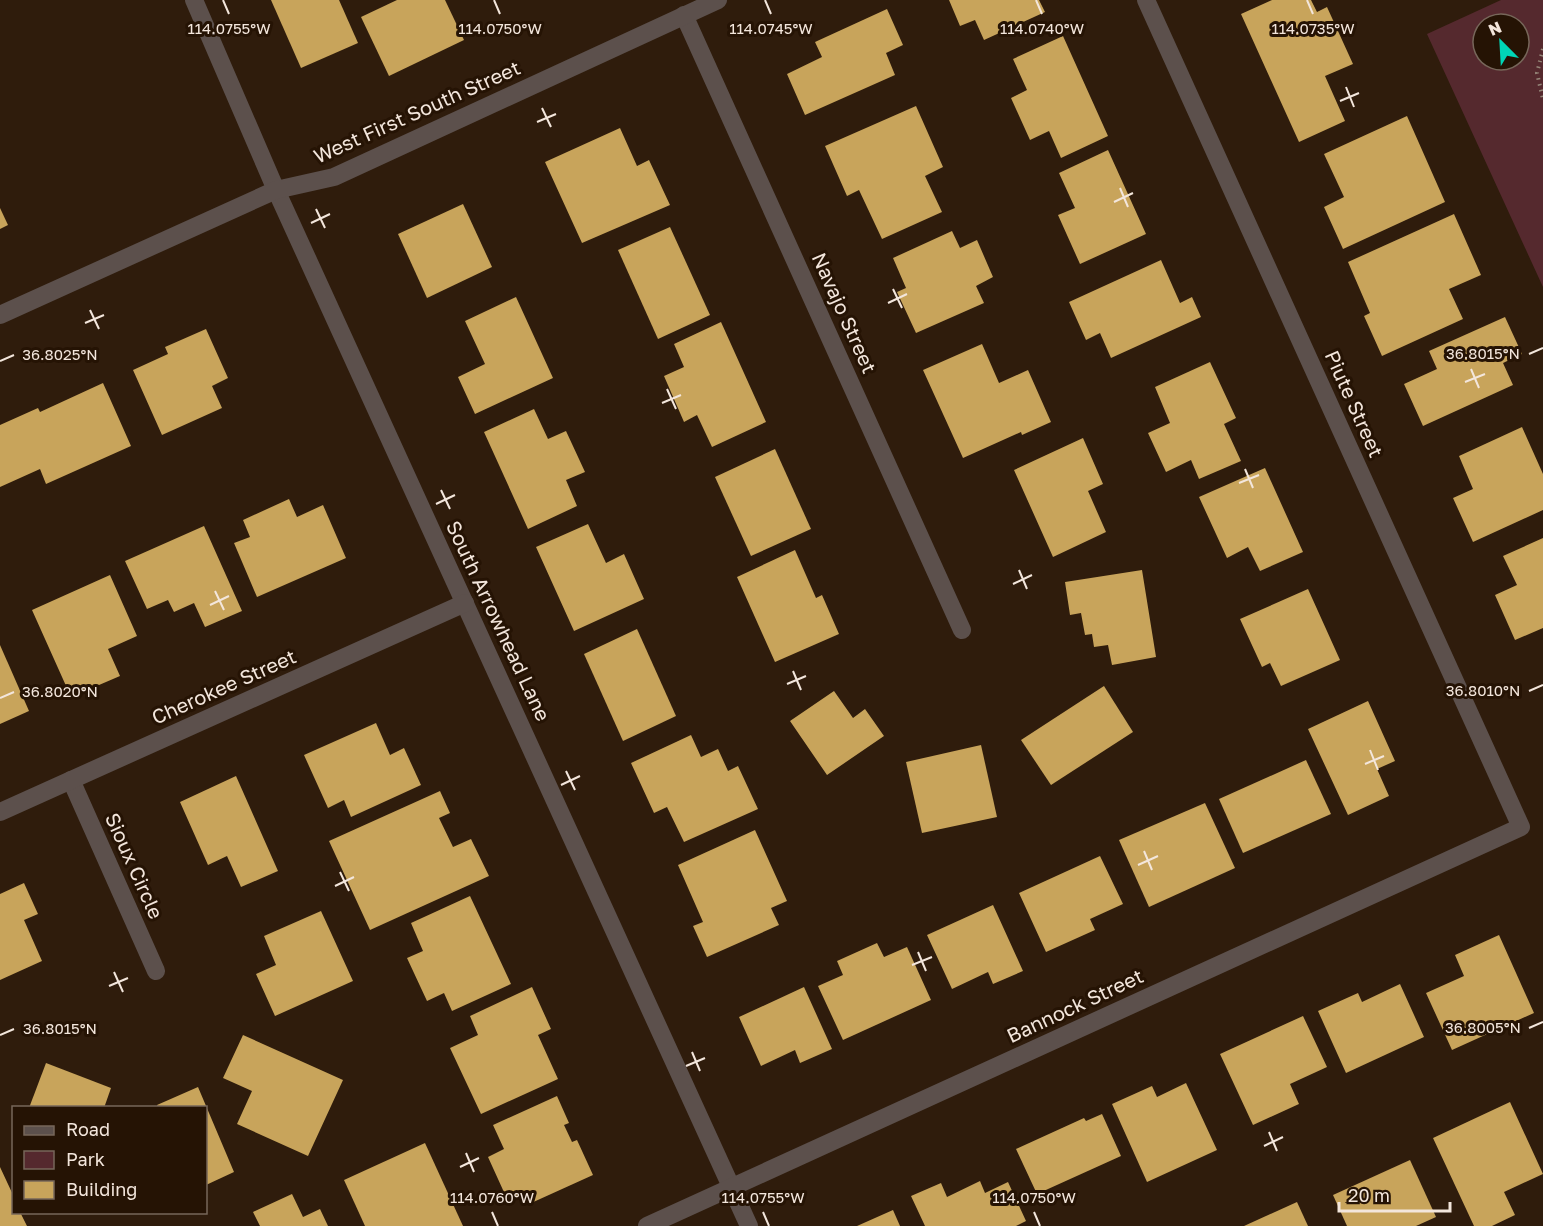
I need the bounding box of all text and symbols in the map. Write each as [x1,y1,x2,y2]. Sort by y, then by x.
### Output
north arrow [1471,12,1531,72]
text: N [1485,17,1505,40]
text: 114.0755°W [187,19,271,37]
text: 114.0750°W [458,19,542,37]
text: 114.0745°W [729,19,813,37]
text: 114.0740°W [1000,19,1084,37]
text: 114.0735°W [1271,19,1355,37]
street label: West First South Street [310,55,524,168]
street label: Navajo Street [808,249,882,377]
text: 36.8015°N [1446,344,1520,362]
text: 36.8025°N [22,345,98,363]
street label: Piute Street [1321,346,1389,461]
street label: South Arrowhead Lane [442,517,556,725]
street label: Cherokee Street [148,644,299,729]
text: 36.8010°N [1446,681,1520,699]
text: 36.8020°N [22,682,98,700]
street label: Sioux Circle [101,809,169,922]
street label: Bannock Street [1003,963,1147,1047]
text: 36.8005°N [1445,1018,1521,1036]
text: 36.8015°N [23,1019,97,1037]
legend [12,1106,207,1214]
text: Road [66,1118,110,1140]
text: Park [66,1148,105,1170]
scale bar [1339,1175,1450,1213]
text: Building [66,1178,137,1200]
text: 20 m [1348,1184,1390,1206]
text: 114.0760°W [450,1188,534,1206]
text: 114.0755°W [721,1188,805,1206]
text: 114.0750°W [992,1188,1076,1206]

